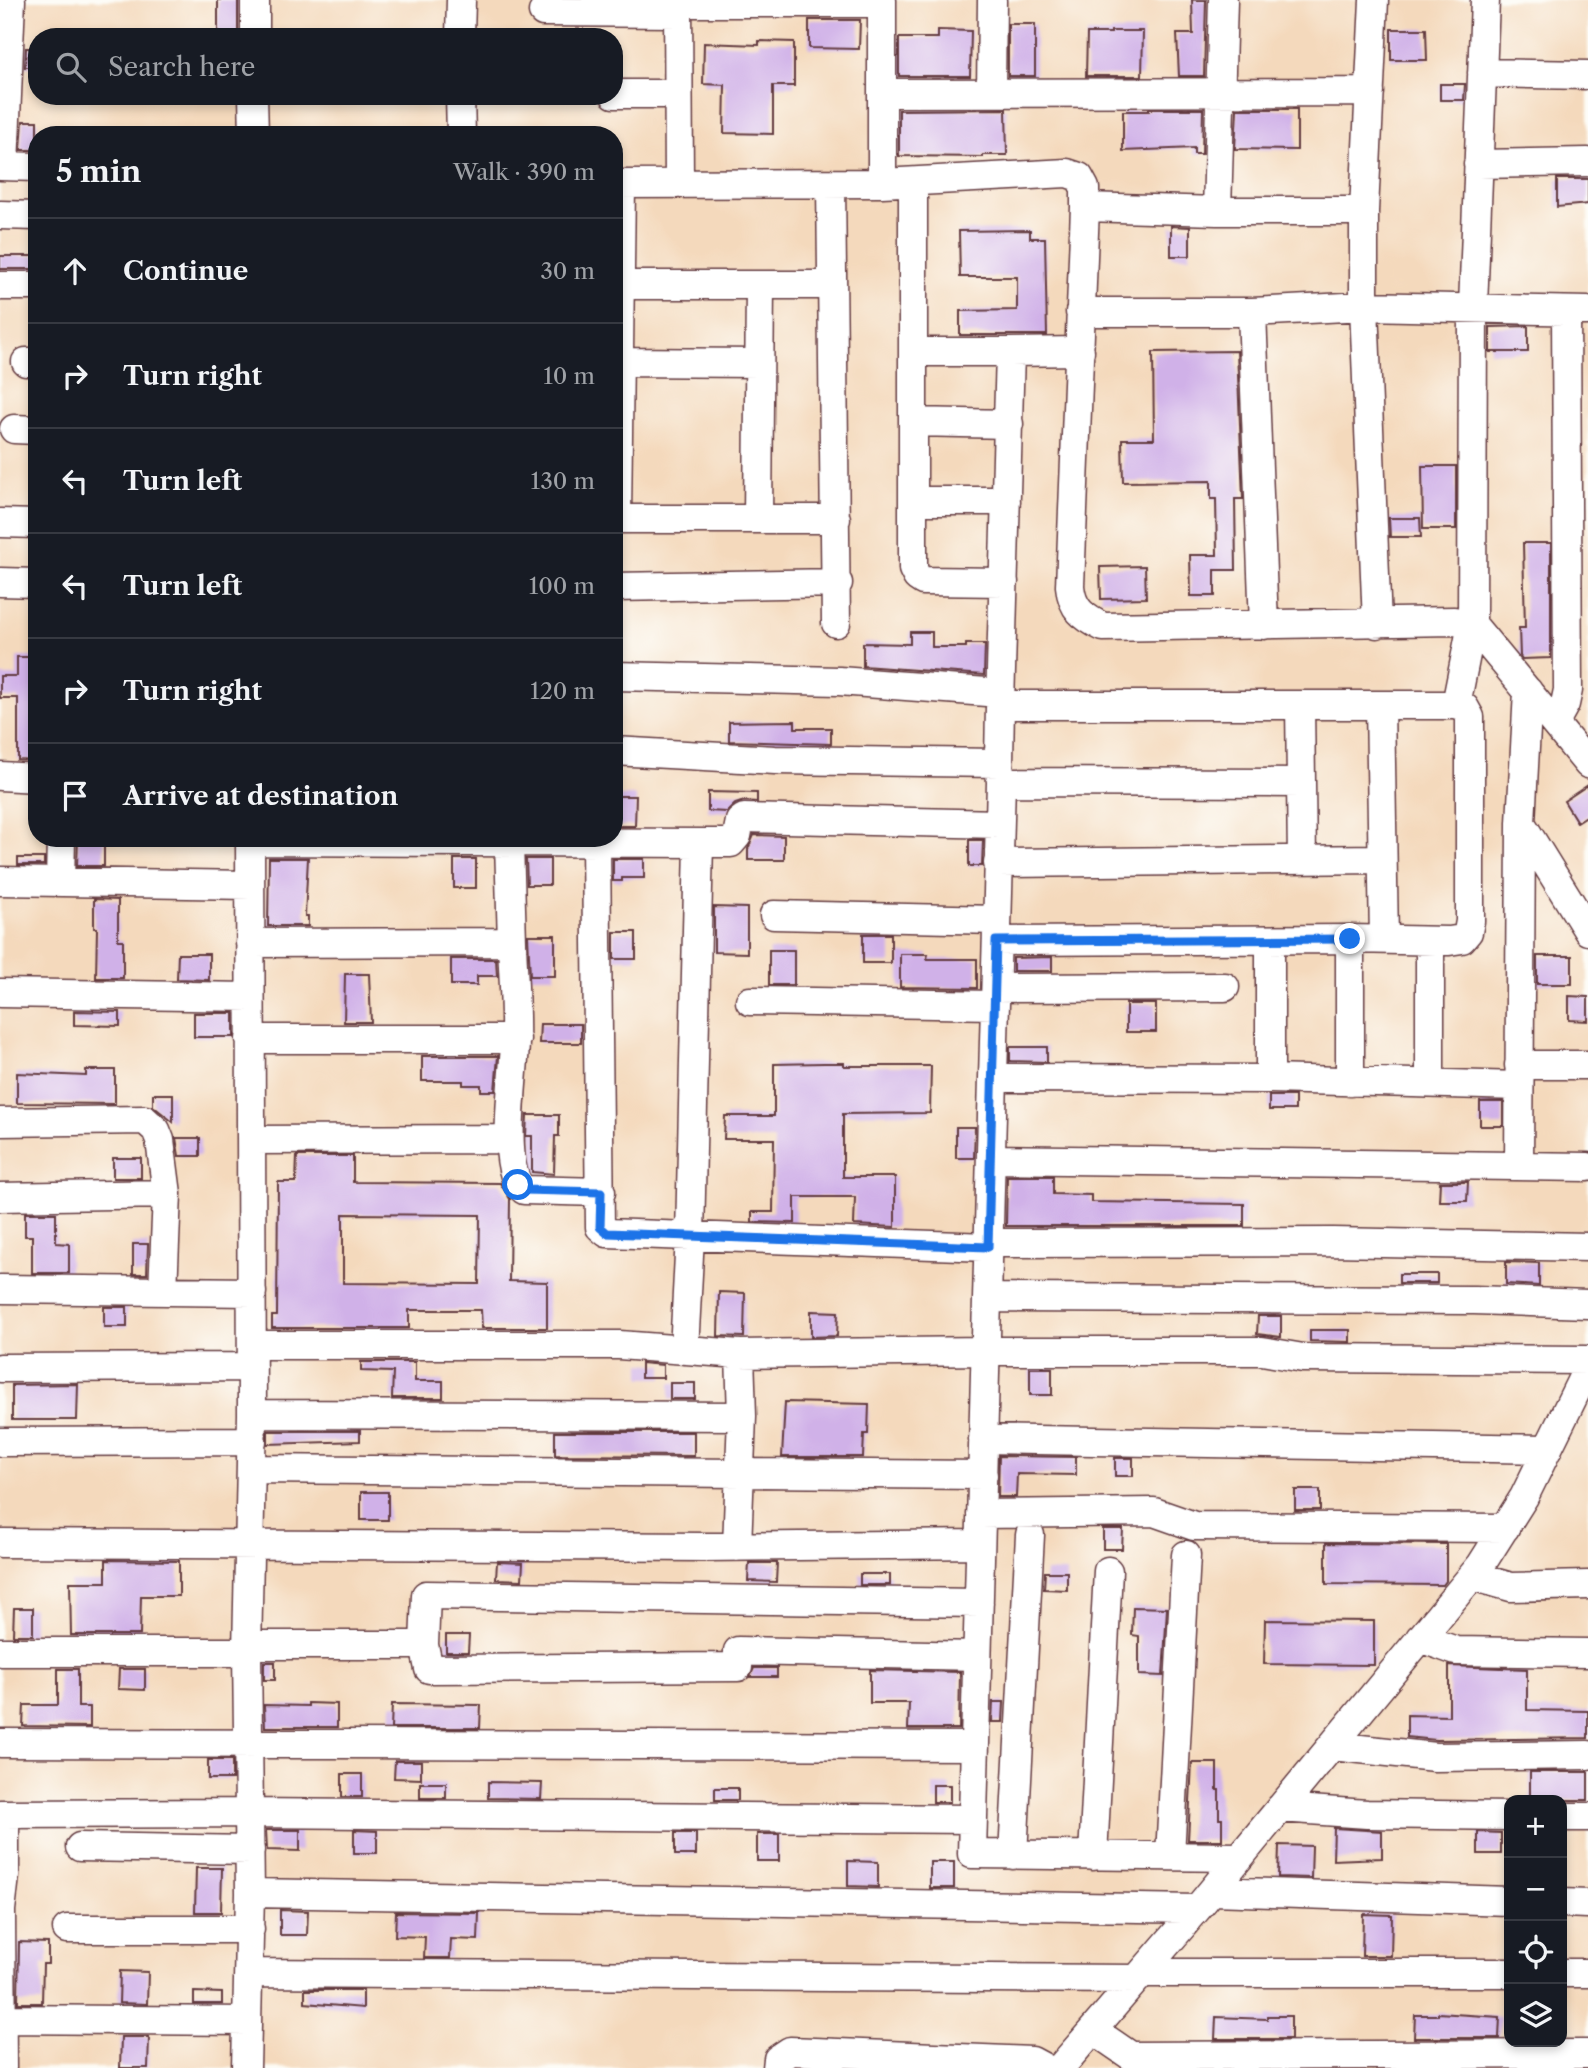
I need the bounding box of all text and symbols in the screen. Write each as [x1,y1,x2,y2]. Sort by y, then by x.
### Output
search box [28,28,623,105]
icon: search [52,48,90,86]
text: Search here [108,51,255,83]
text: 5 min [56,153,141,190]
text: Walk · 390 m [453,158,595,186]
icon: ahead [56,252,94,290]
text: Continue [123,255,248,287]
text: 30 m [540,257,595,285]
icon: right [56,357,94,395]
text: Turn right [123,360,262,392]
text: 10 m [543,362,595,390]
icon: left [56,462,94,500]
text: Turn left [123,465,242,497]
text: 130 m [531,467,595,495]
icon: left [56,567,94,605]
text: Turn left [123,570,242,602]
text: 100 m [529,572,595,600]
icon: right [56,672,94,710]
text: Turn right [123,675,262,707]
text: 120 m [530,677,595,705]
icon: arrive [56,777,94,815]
text: Arrive at destination [123,780,398,812]
route end [1334,923,1365,954]
route start [502,1169,533,1200]
map controls [1504,1795,1567,2047]
button: + [1504,1795,1567,1858]
button: − [1504,1858,1567,1921]
button: locate [1504,1921,1567,1984]
button: layers [1504,1984,1567,2047]

